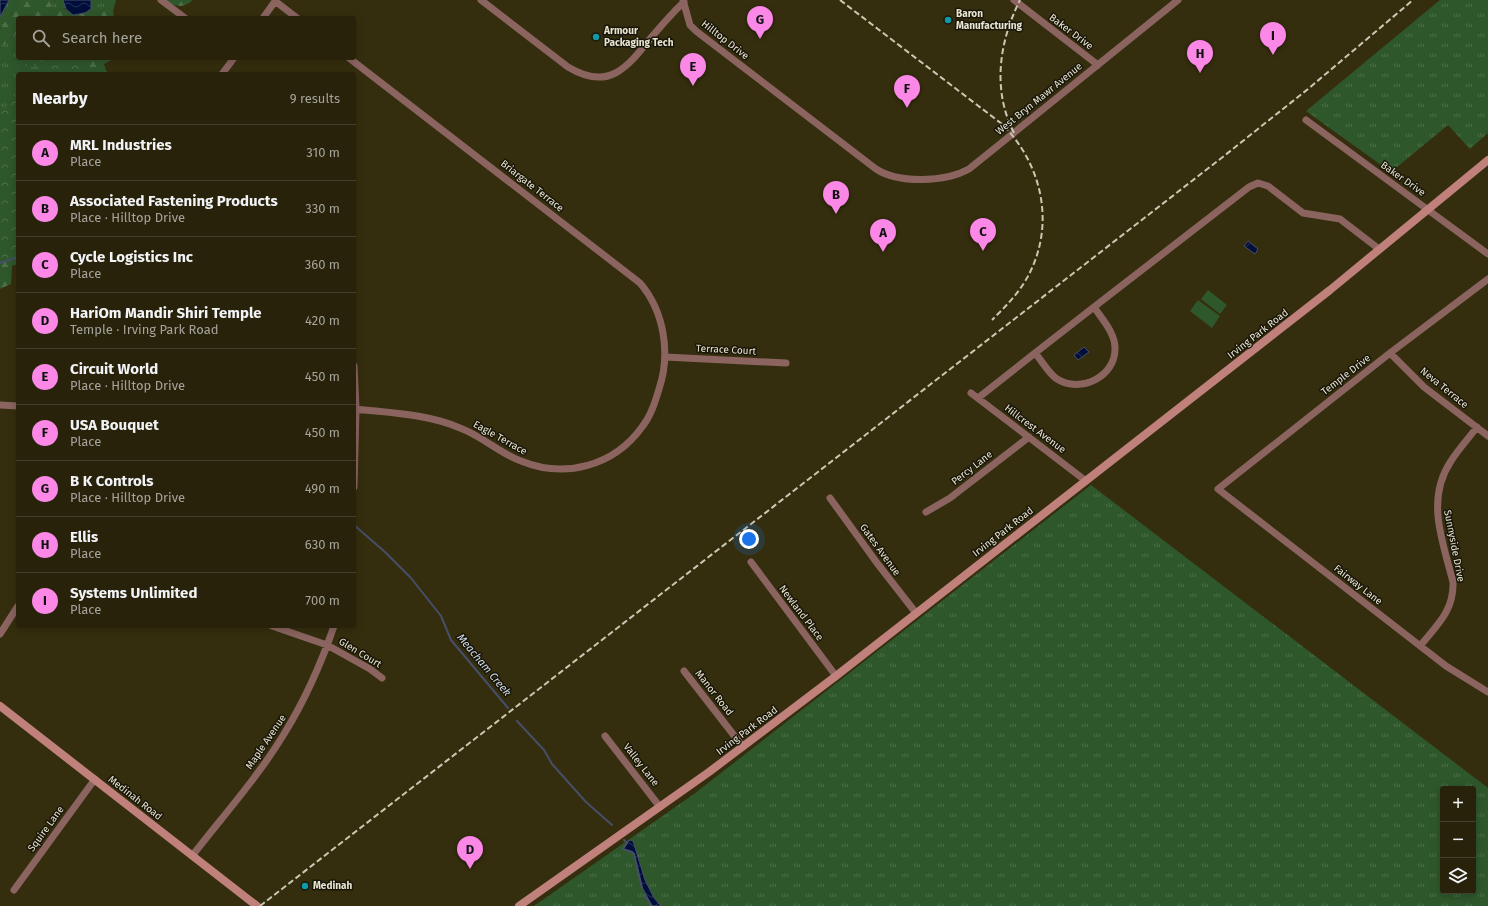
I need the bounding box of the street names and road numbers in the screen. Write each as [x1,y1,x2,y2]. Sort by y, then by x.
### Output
street label: Baker Drive [1047,12,1095,52]
street label: Hilltop Drive [699,18,751,62]
street label: West Bryn Mawr Avenue [993,60,1085,138]
street label: Briargate Terrace [498,158,566,214]
street label: Baker Drive [1378,159,1428,199]
street label: Irving Park Road [1225,307,1291,361]
street label: Terrace Court [696,342,757,358]
street label: Temple Drive [1319,352,1373,398]
street label: Neva Terrace [1418,365,1470,411]
street label: Hillcrest Avenue [1002,402,1068,456]
street label: Eagle Terrace [471,418,529,458]
street label: Percy Lane [949,448,995,488]
street label: Irving Park Road [970,505,1036,559]
street label: Sunnyside Drive [1441,509,1467,583]
street label: Gates Avenue [857,522,903,578]
street label: Fairway Lane [1331,562,1385,608]
street label: Newland Place [776,583,826,643]
street label: Glen Court [336,636,384,671]
street label: Manor Road [692,668,736,718]
street label: Irving Park Road [714,704,780,758]
street label: Maple Avenue [243,712,289,772]
street label: Valley Lane [621,741,661,789]
street label: Medinah Road [106,773,164,823]
street label: Squire Lane [25,804,67,854]

